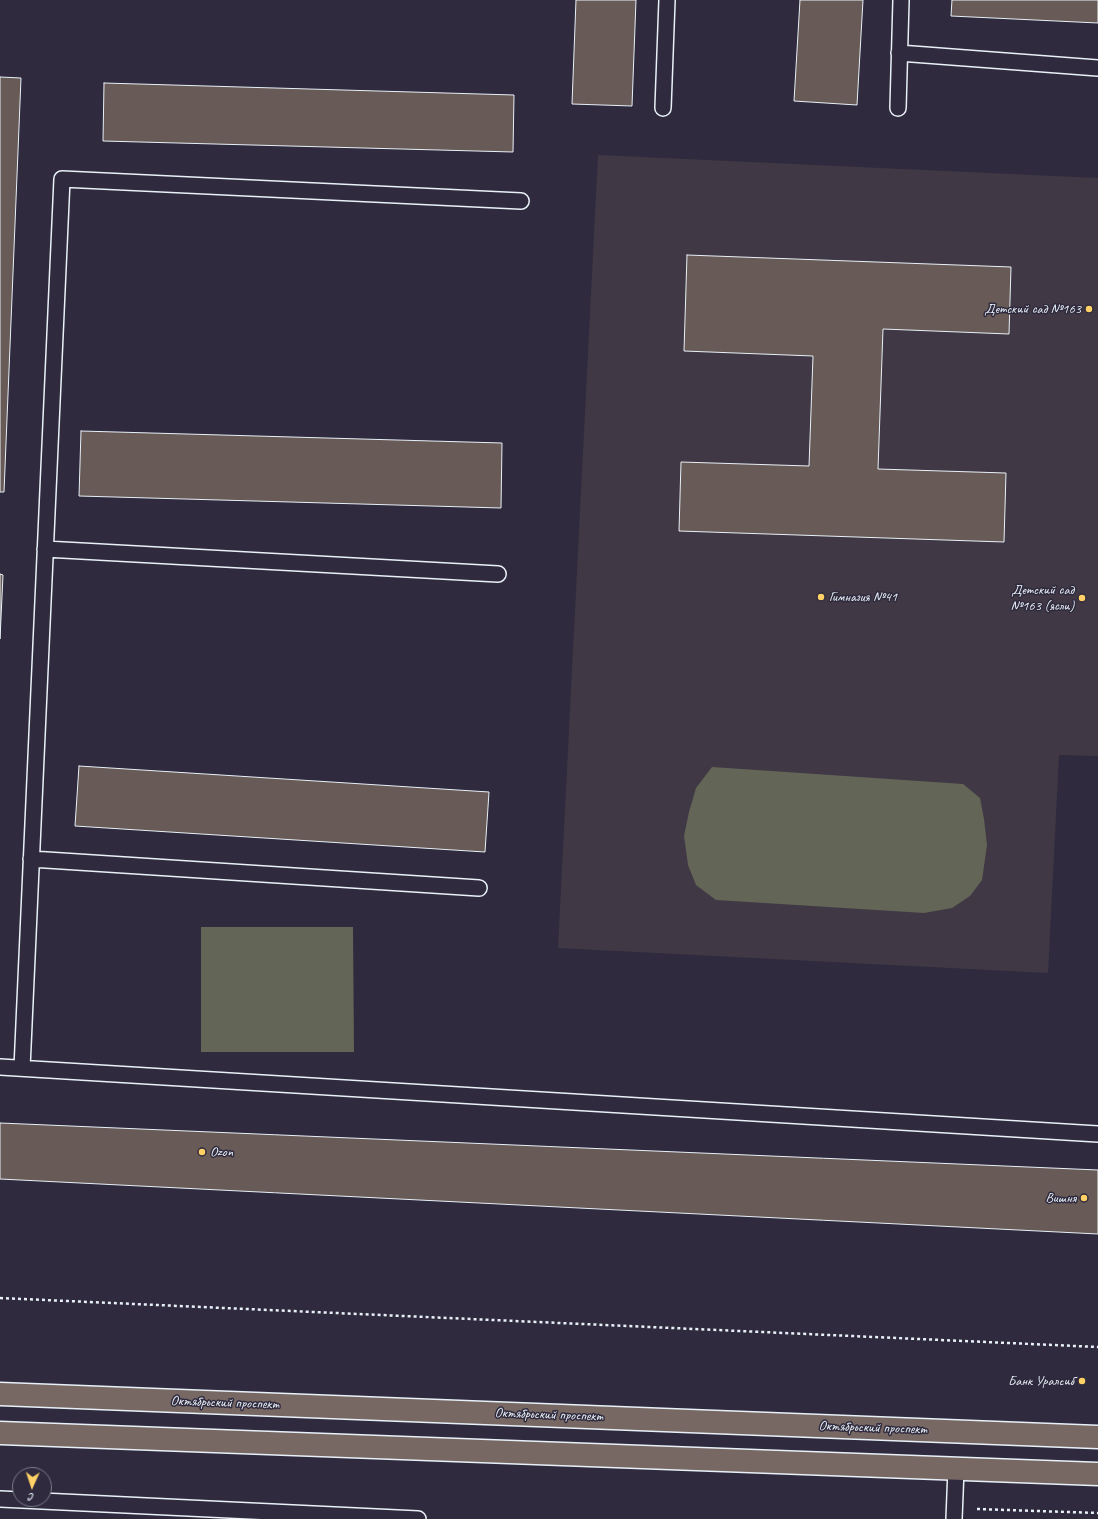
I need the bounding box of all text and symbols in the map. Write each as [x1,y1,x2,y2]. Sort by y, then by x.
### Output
place label: Детский сад №163 [984,301,1081,317]
marker: Детский сад №163 [1084,304,1094,314]
place label: Детский сад №163 (ясли) [1011,582,1074,614]
place label: Гимназия №41 [829,589,897,605]
marker: Гимназия №41 [816,592,826,602]
marker: Детский сад №163 (ясли) [1077,593,1087,603]
place label: Ozon [210,1144,233,1160]
marker: Ozon [197,1147,207,1157]
place label: Вишня [1045,1190,1076,1206]
marker: Вишня [1079,1193,1089,1203]
place label: Банк Уралсиб [1008,1373,1074,1389]
marker: Банк Уралсиб [1077,1376,1087,1386]
street label: Октябрьский проспект [170,1393,280,1413]
street label: Октябрьский проспект [494,1405,604,1425]
street label: Октябрьский проспект [818,1418,928,1438]
north arrow [12,1467,52,1507]
text: С [28,1491,34,1505]

